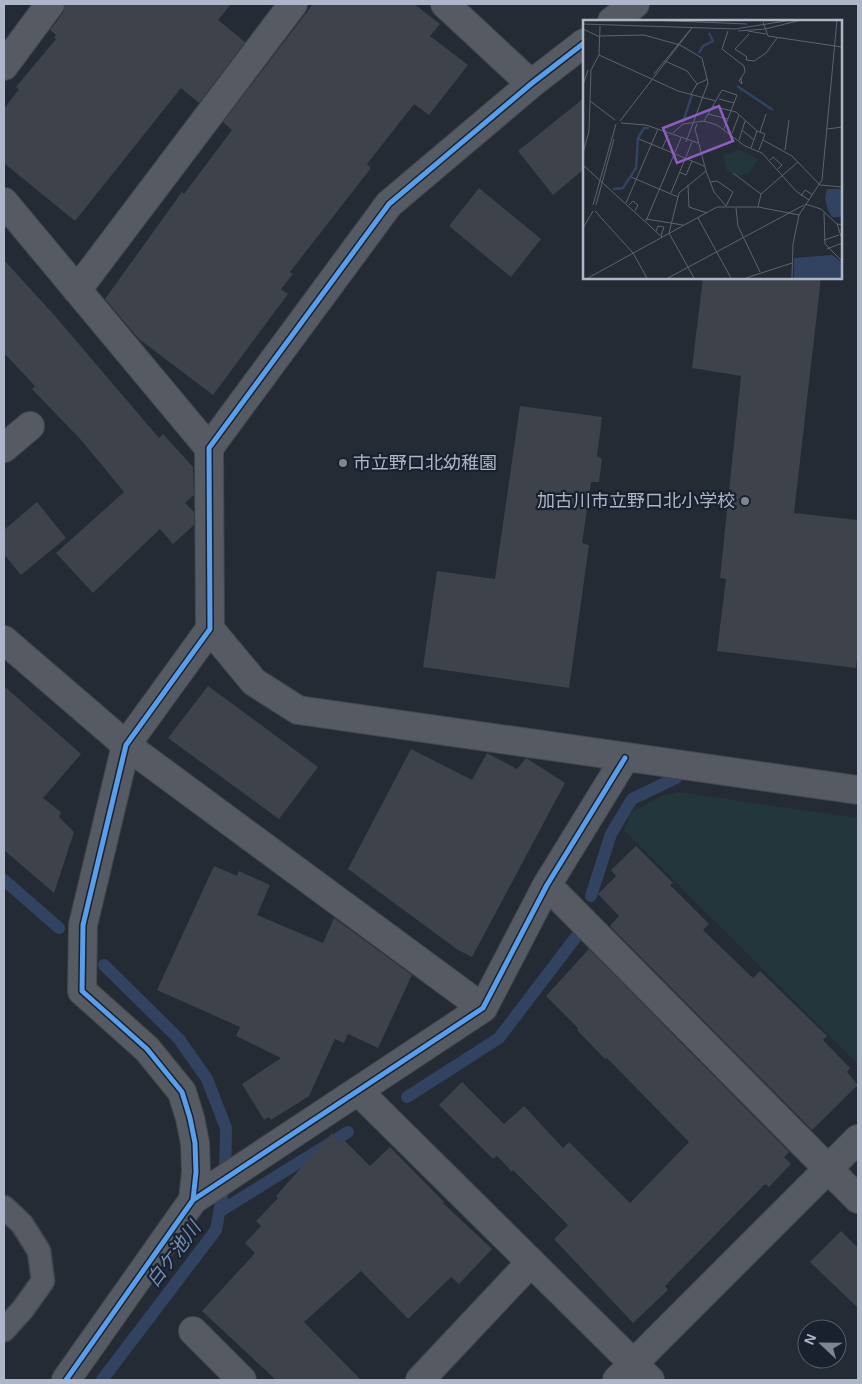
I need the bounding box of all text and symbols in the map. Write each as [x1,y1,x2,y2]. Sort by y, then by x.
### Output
inset map [583,20,842,279]
place label: 市立野口北幼稚園 [353,453,497,473]
marker: 市立野口北幼稚園 [337,457,349,469]
place label: 加古川市立野口北小学校 [537,491,735,511]
marker: 加古川市立野口北小学校 [739,495,751,507]
water label: 白ケ池川 [142,1216,206,1291]
north arrow [797,1319,847,1369]
text: N [801,1331,819,1347]

